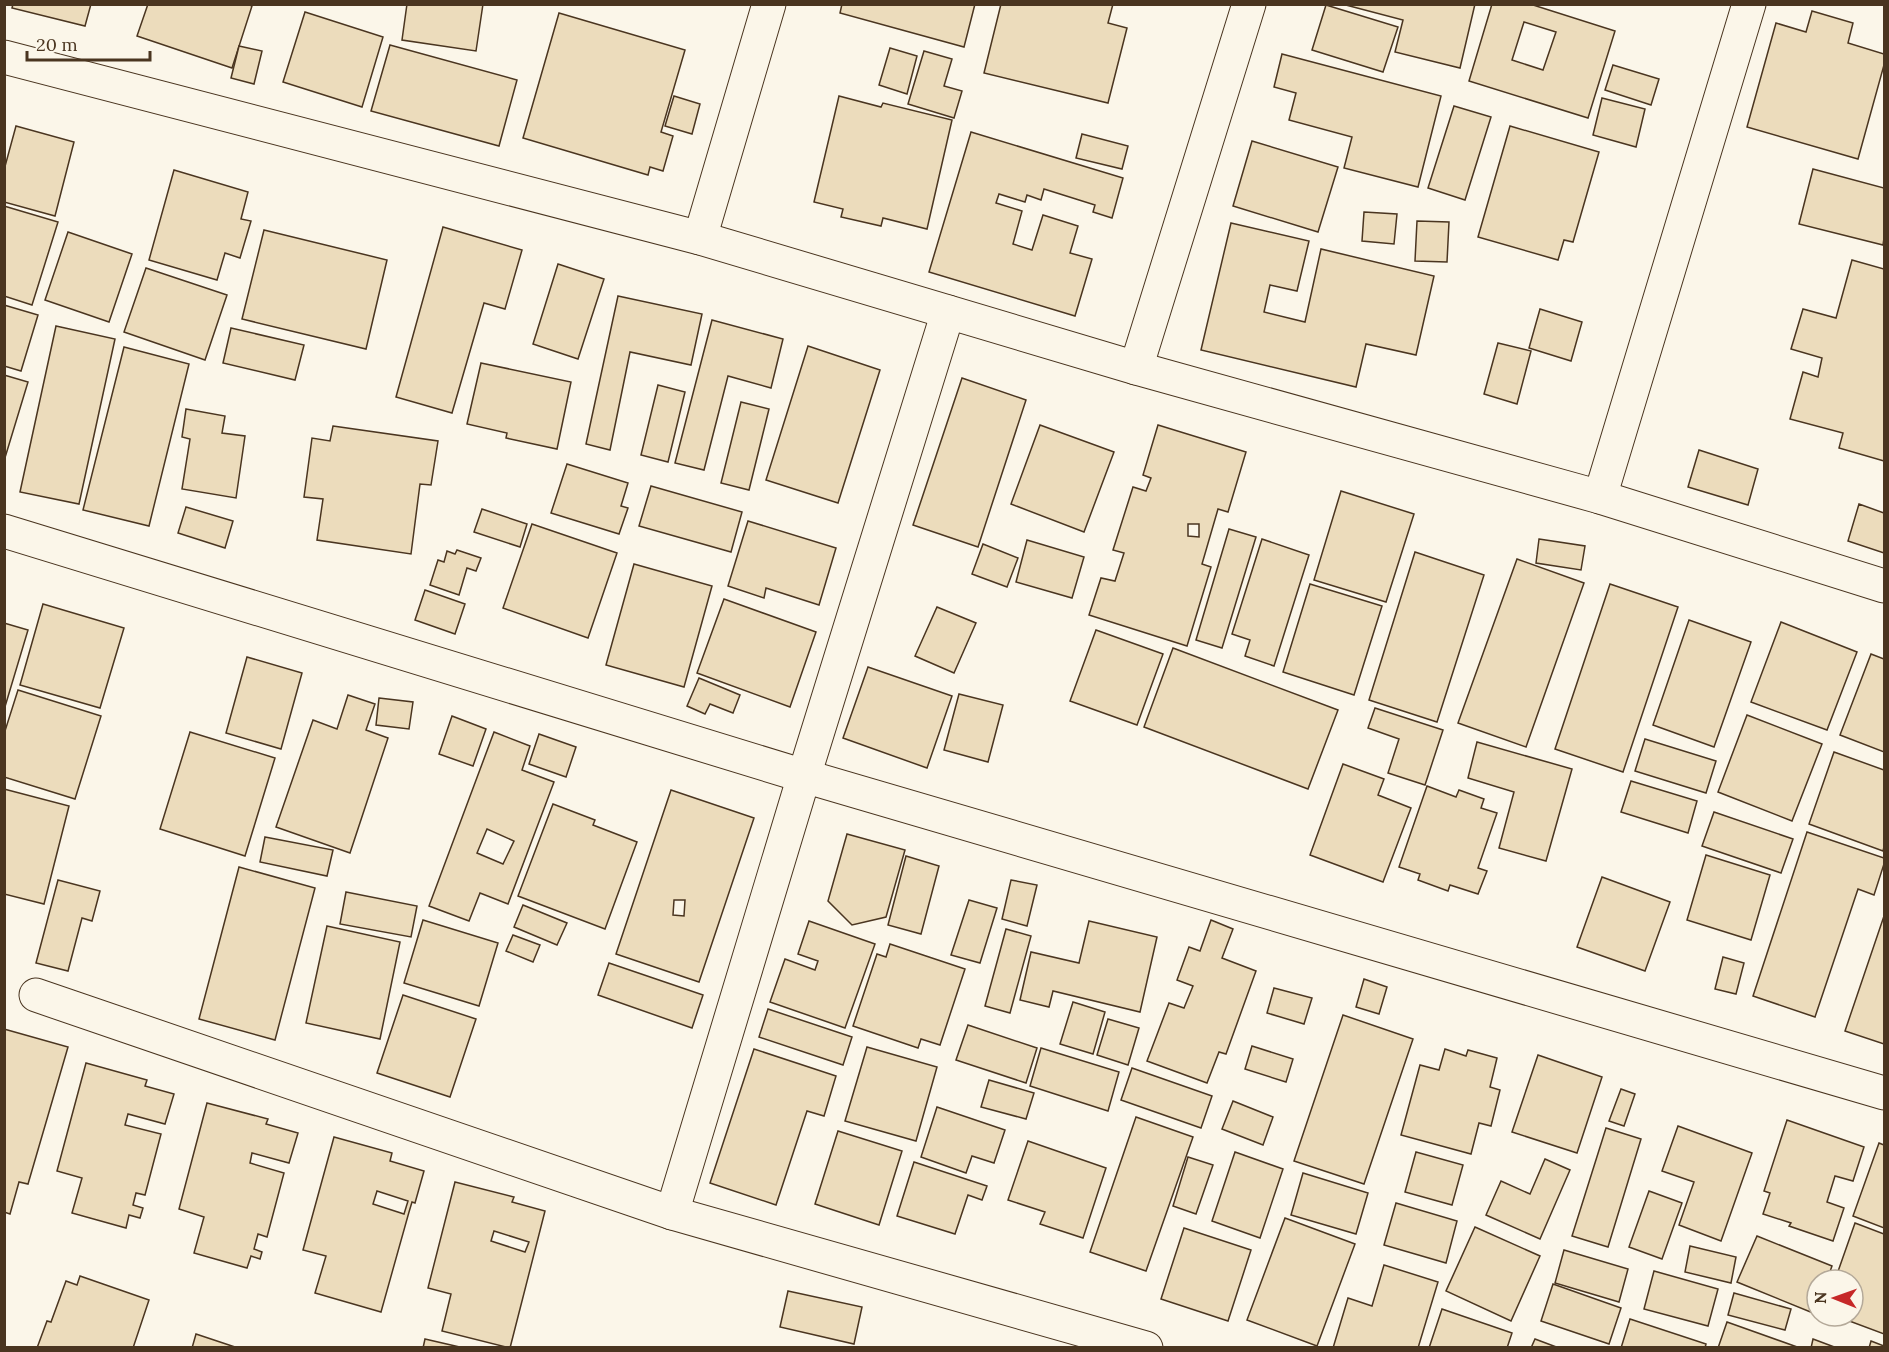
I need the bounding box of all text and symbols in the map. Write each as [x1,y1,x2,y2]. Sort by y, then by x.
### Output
scale bar [27,24,150,62]
text: 20 m [36,33,78,56]
north arrow [1805,1268,1865,1328]
text: N [1810,1291,1830,1304]

